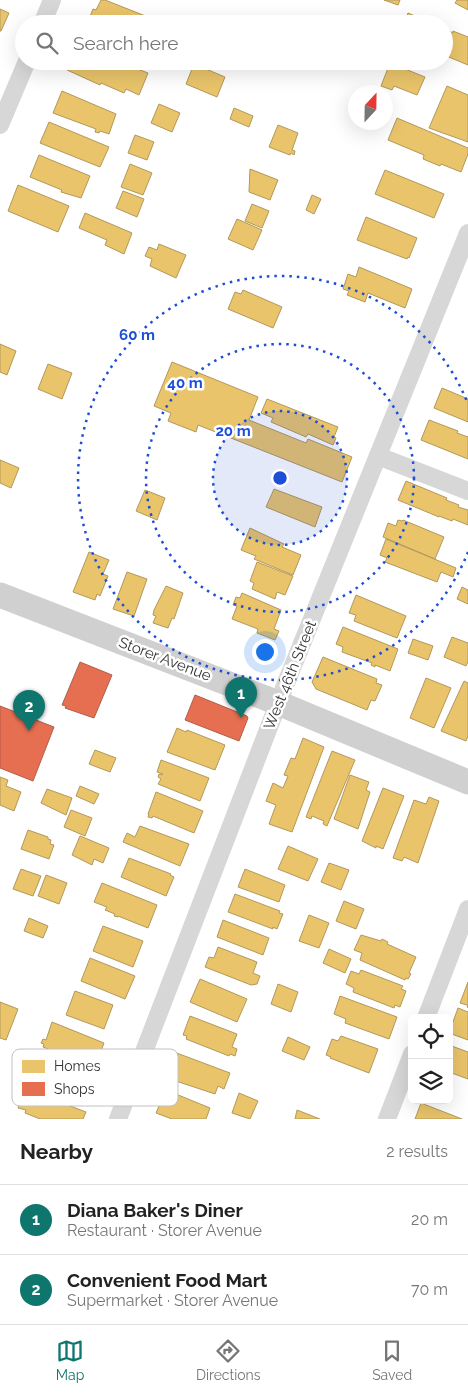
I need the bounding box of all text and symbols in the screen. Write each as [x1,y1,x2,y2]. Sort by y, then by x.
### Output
search box [15,15,453,70]
icon: search [33,29,61,57]
text: Search here [73,32,179,54]
north arrow [348,85,393,130]
text: 60 m [119,326,155,344]
text: 40 m [167,374,203,392]
text: 20 m [215,422,251,440]
centre of rings [271,469,289,487]
street label: West 46th Street [260,618,320,732]
street label: Storer Avenue [116,633,214,685]
your location [252,639,278,665]
pin: 1 [225,677,257,718]
pin: 2 [13,690,45,731]
map controls [408,1014,453,1104]
button: locate [408,1014,453,1059]
legend [12,1049,178,1106]
text: Homes [54,1058,101,1074]
button: layers [408,1059,453,1104]
text: Shops [54,1081,95,1097]
text: Nearby [20,1139,93,1164]
text: 2 results [386,1142,448,1161]
text: Diana Baker's Diner [67,1199,243,1221]
text: 1 [32,1210,40,1229]
text: 20 m [411,1210,448,1229]
text: Restaurant · Storer Avenue [67,1221,262,1240]
text: Convenient Food Mart [67,1269,267,1291]
text: 2 [31,1280,41,1299]
text: 70 m [411,1280,448,1299]
text: Supermarket · Storer Avenue [67,1291,278,1310]
tab: Map [56,1337,84,1383]
tab: Directions [196,1337,261,1383]
tab: Saved [372,1337,412,1383]

